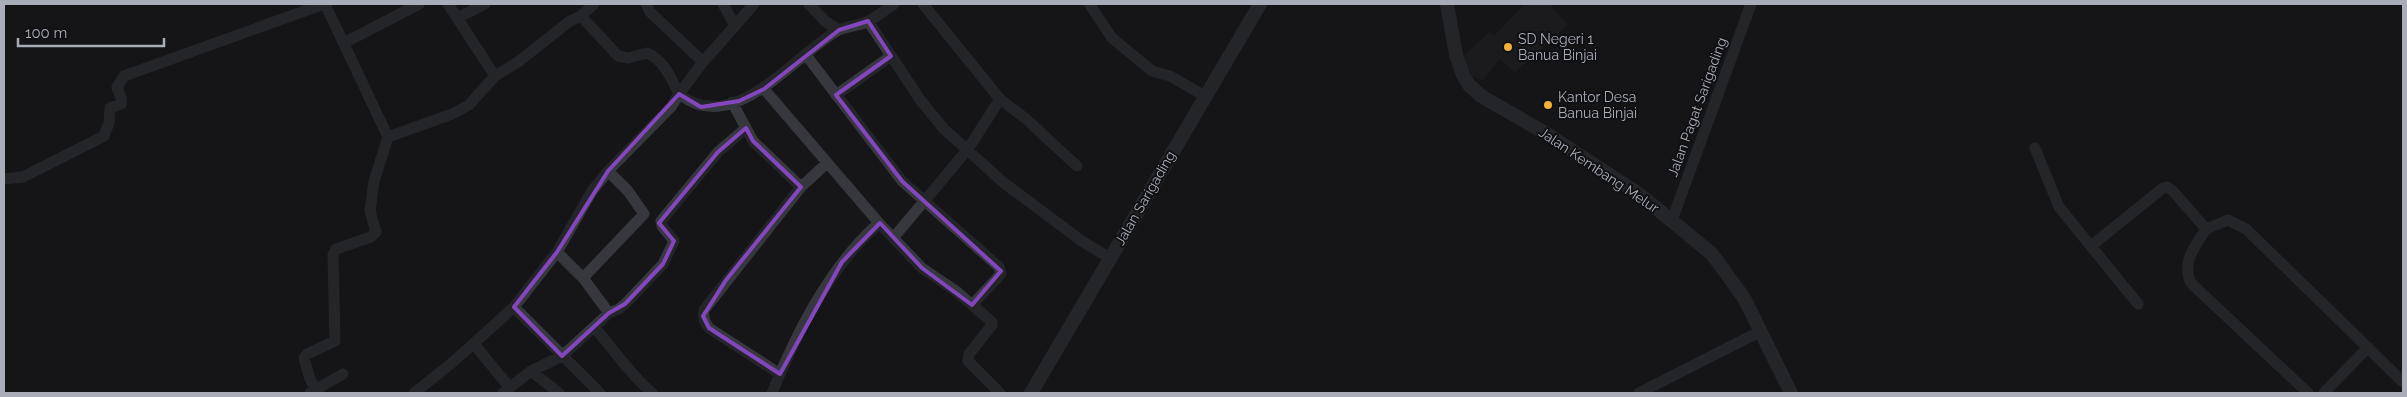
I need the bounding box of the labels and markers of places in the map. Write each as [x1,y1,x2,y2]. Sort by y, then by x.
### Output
place label: SD Negeri 1 Banua Binjai [1518,31,1597,63]
marker: SD Negeri 1 Banua Binjai [1502,41,1514,53]
place label: Kantor Desa Banua Binjai [1558,89,1637,121]
marker: Kantor Desa Banua Binjai [1542,99,1554,111]

